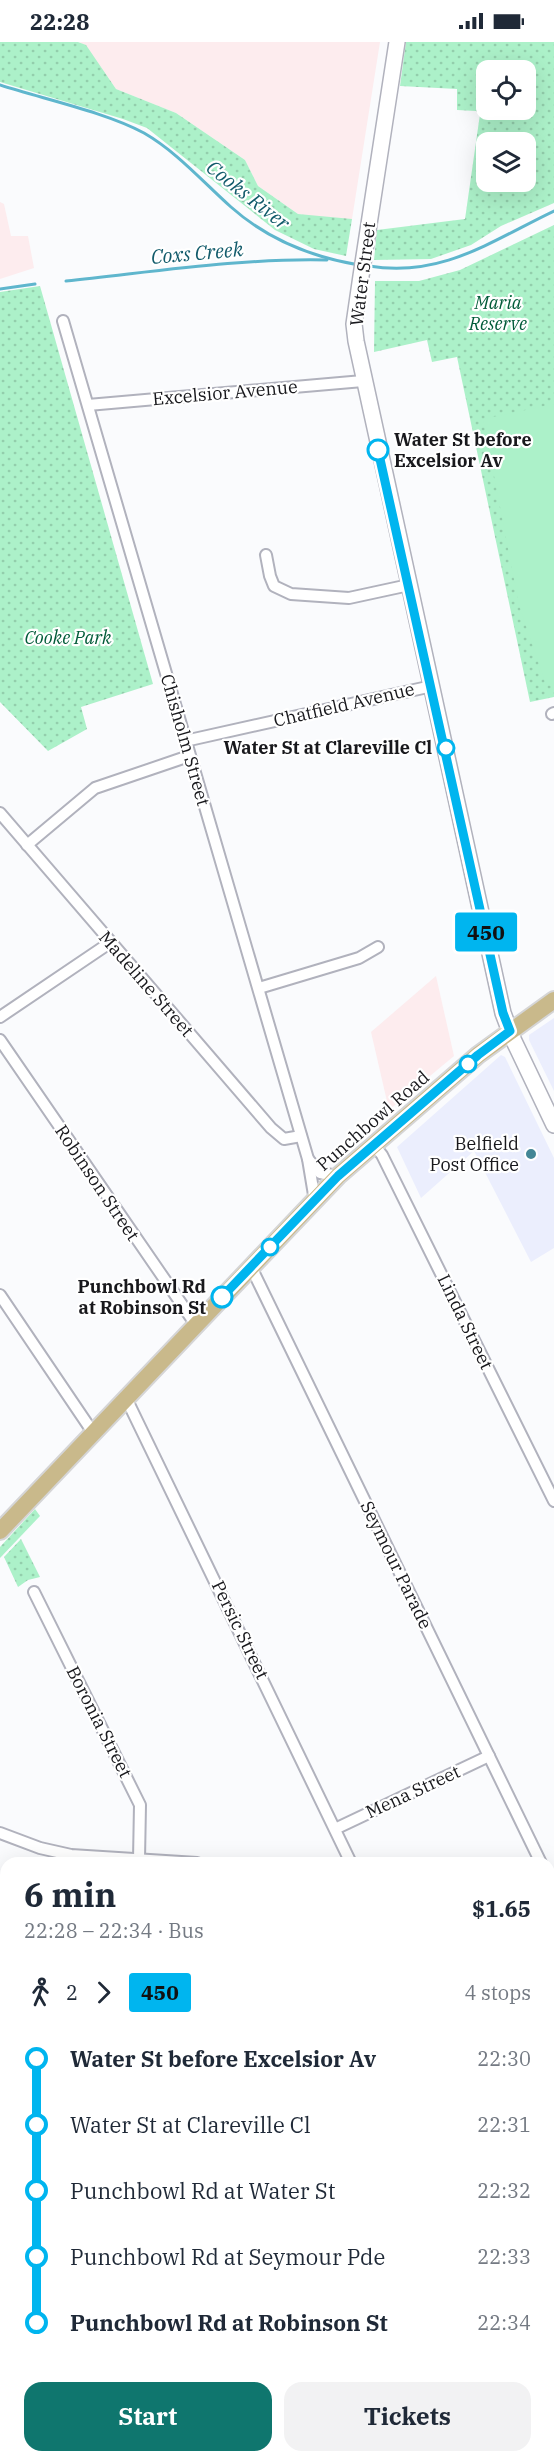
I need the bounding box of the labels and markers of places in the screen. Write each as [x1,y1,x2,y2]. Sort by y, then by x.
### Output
place label: Water St before Excelsior Av [394,428,532,472]
marker: Water St before Excelsior Av [367,439,389,461]
place label: Water St at Clareville Cl [224,736,432,759]
marker: Water St at Clareville Cl [437,739,455,757]
unlabelled marker [459,1055,477,1073]
place label: Belfield Post Office [430,1132,519,1176]
marker: Belfield Post Office [524,1147,538,1161]
unlabelled marker [261,1238,279,1256]
place label: Punchbowl Rd at Robinson St [78,1275,206,1319]
marker: Punchbowl Rd at Robinson St [211,1286,233,1308]

